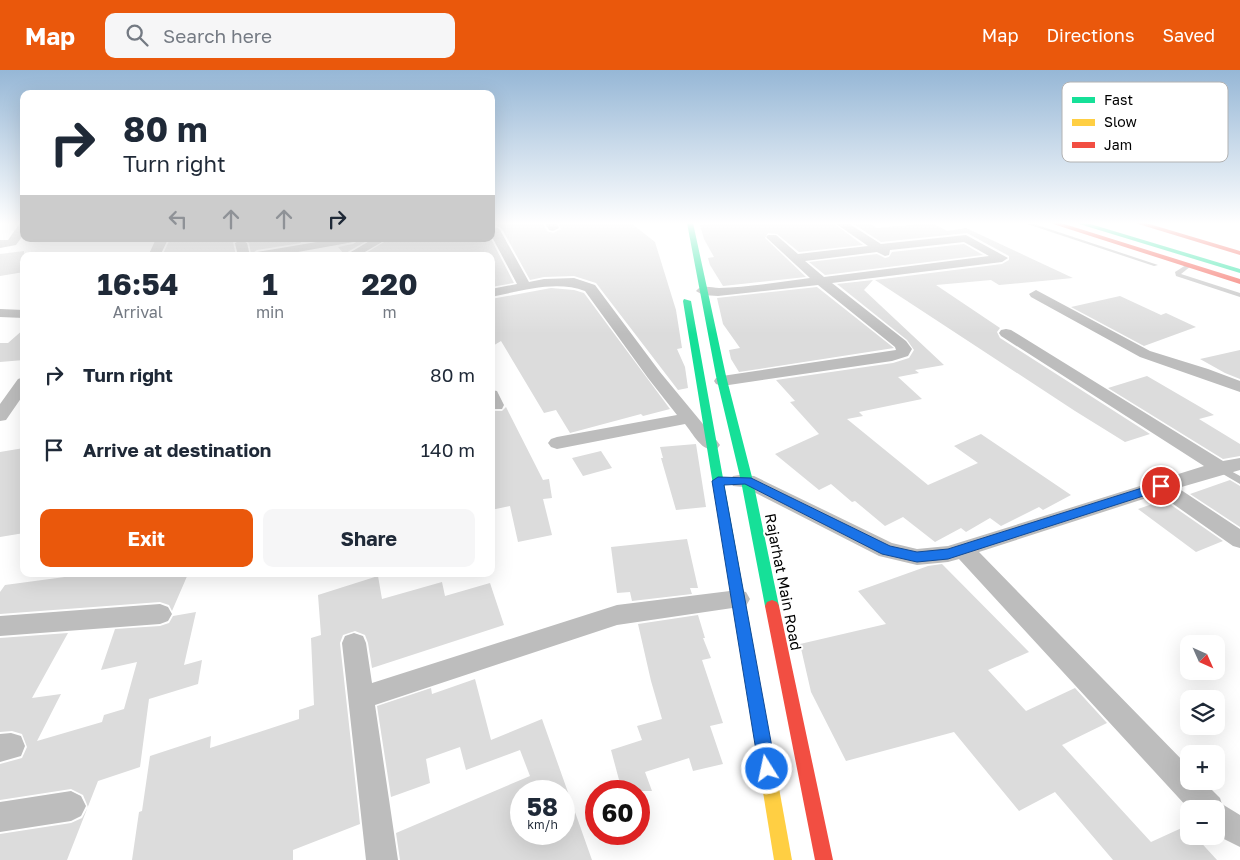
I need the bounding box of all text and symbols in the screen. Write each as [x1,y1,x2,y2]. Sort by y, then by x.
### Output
search box [105,13,455,58]
text: Map [25,21,75,50]
icon: search [123,21,151,49]
text: Search here [163,24,272,47]
text: Map [982,24,1018,46]
text: Directions [1046,24,1134,46]
text: Saved [1162,24,1215,46]
legend [1062,82,1228,162]
text: Fast [1104,91,1133,108]
text: 80 m [123,108,208,150]
icon: right [40,110,105,175]
text: Slow [1104,113,1137,130]
text: Jam [1104,136,1132,153]
text: Turn right [123,150,226,177]
icon: left [164,205,192,233]
icon: ahead [217,205,245,233]
icon: ahead [270,205,298,233]
icon: right [323,205,351,233]
text: 16:54 [97,266,179,302]
text: 1 [262,266,278,302]
text: 220 [362,266,418,302]
text: Arrival [113,302,163,322]
text: min [256,302,284,322]
text: m [383,302,397,322]
icon: right [40,361,68,389]
text: Turn right [83,363,173,386]
text: 80 m [430,363,475,386]
icon: arrive [40,436,68,464]
text: Arrive at destination [83,438,271,461]
text: 140 m [421,438,475,461]
pin [1140,465,1182,507]
icon: arrive [1147,472,1175,500]
button: Exit [40,509,253,567]
button: Share [263,509,475,567]
street label: Rajarhat Main Road [762,512,806,652]
north arrow [1180,635,1225,680]
map controls [1180,635,1225,845]
button: layers [1180,690,1225,735]
position arrow [740,742,792,794]
button: + [1180,745,1225,790]
speed limit sign: 60 [585,780,650,845]
text: 58 [527,791,558,822]
button: − [1180,800,1225,845]
text: km/h [527,817,558,832]

